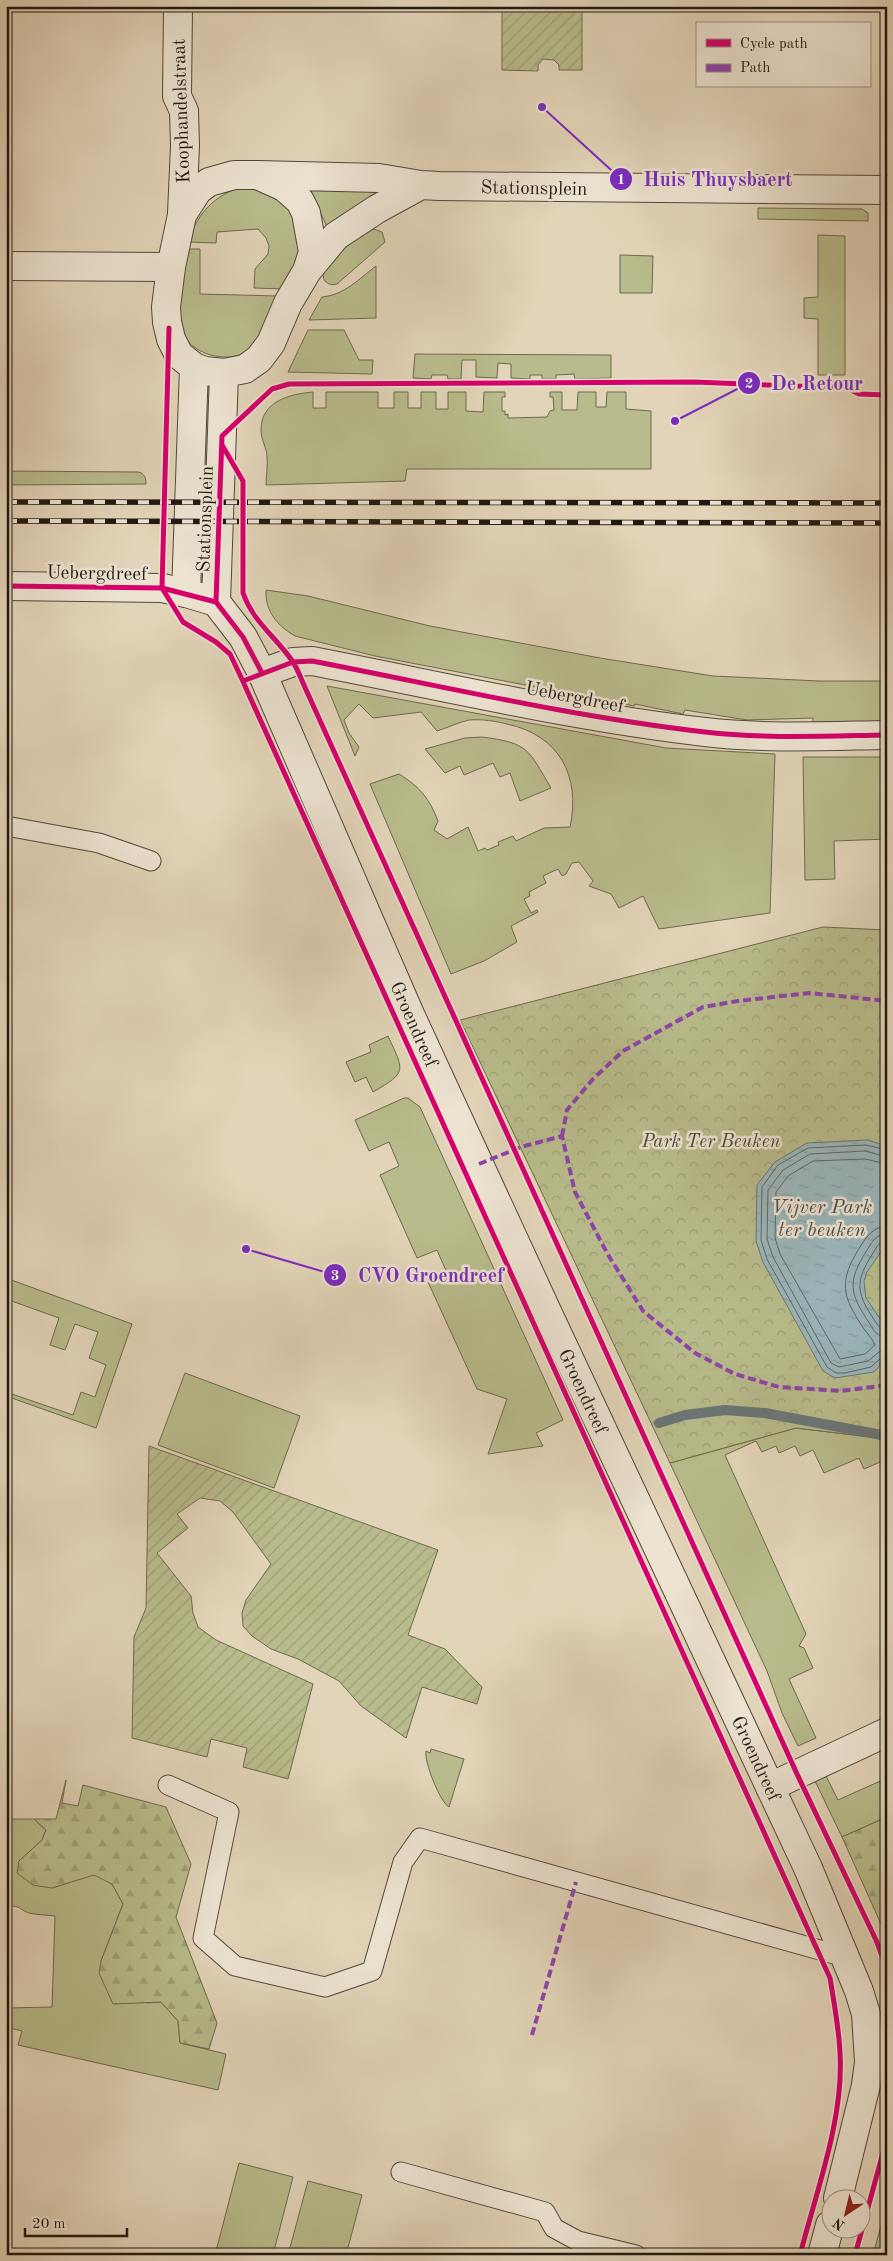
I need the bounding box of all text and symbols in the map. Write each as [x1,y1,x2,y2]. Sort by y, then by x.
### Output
legend [696,22,870,88]
text: Cycle path [740,37,808,52]
street label: Koophandelstraat [170,38,195,184]
text: Path [740,61,770,76]
callout: Huis Thuysbaert [609,161,803,196]
text: Huis Thuysbaert [643,171,793,191]
text: 1 [617,173,625,188]
street label: Stationsplein [480,179,587,200]
callout: De Retour [736,365,873,400]
text: De Retour [771,375,863,395]
text: 2 [745,377,753,392]
street label: Stationsplein [195,465,218,573]
street label: Uebergdreef [46,564,148,585]
street label: Uebergdreef [523,680,626,718]
street label: Groendreef [385,979,440,1071]
park label: Park Ter Beuken [641,1133,780,1152]
water label: Vijver Park ter beuken [772,1198,873,1241]
callout: CVO Groendreef [323,1257,514,1292]
text: CVO Groendreef [358,1267,506,1287]
text: 3 [331,1269,339,1284]
street label: Groendreef [554,1347,610,1438]
street label: Groendreef [727,1714,783,1805]
north arrow [820,2188,870,2238]
scale bar [25,2206,128,2238]
text: N [830,2215,848,2233]
text: 20 m [32,2217,66,2232]

